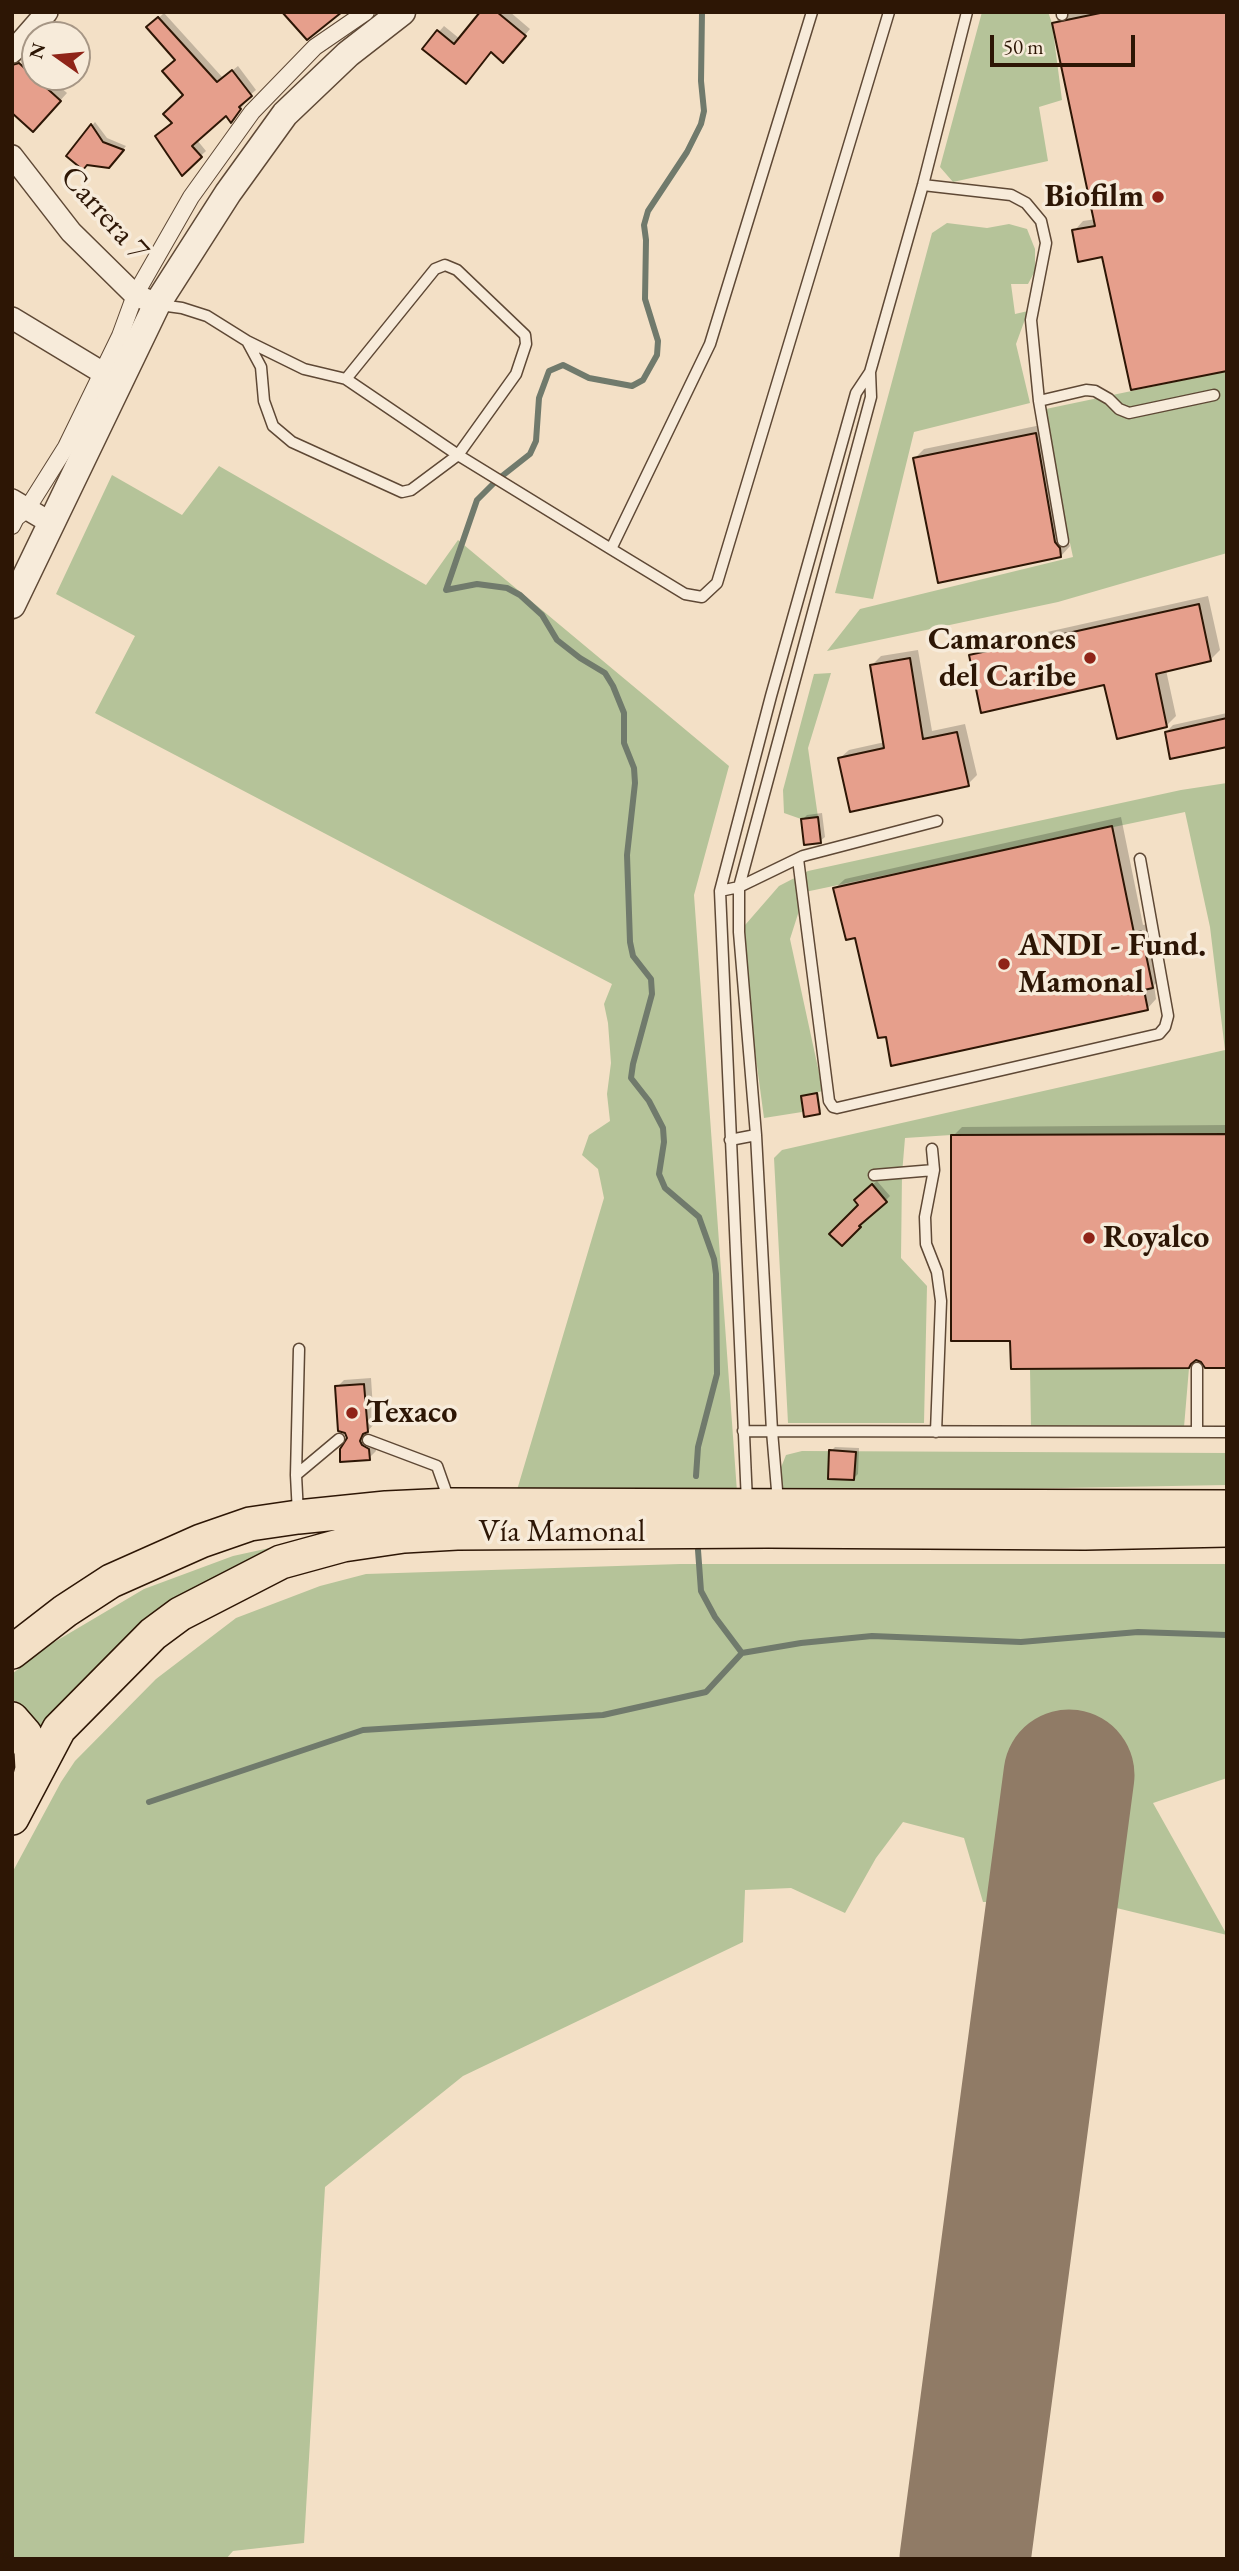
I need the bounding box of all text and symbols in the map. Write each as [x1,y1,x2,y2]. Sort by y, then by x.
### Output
north arrow [21,21,91,91]
scale bar [994,21,1139,65]
text: 50 m [1003,33,1044,60]
text: N [23,40,51,62]
street label: Carrera 7 [51,159,157,269]
place label: Biofilm [1045,178,1144,216]
marker: Biofilm [1150,189,1166,205]
place label: Camarones del Caribe [928,621,1076,696]
marker: Camarones del Caribe [1082,650,1098,666]
place label: ANDI - Fund. Mamonal [1018,927,1206,1002]
marker: ANDI - Fund. Mamonal [996,956,1012,972]
place label: Royalco [1103,1219,1209,1257]
marker: Royalco [1081,1230,1097,1246]
place label: Texaco [366,1394,457,1432]
marker: Texaco [344,1405,360,1421]
street label: Vía Mamonal [479,1513,645,1551]

